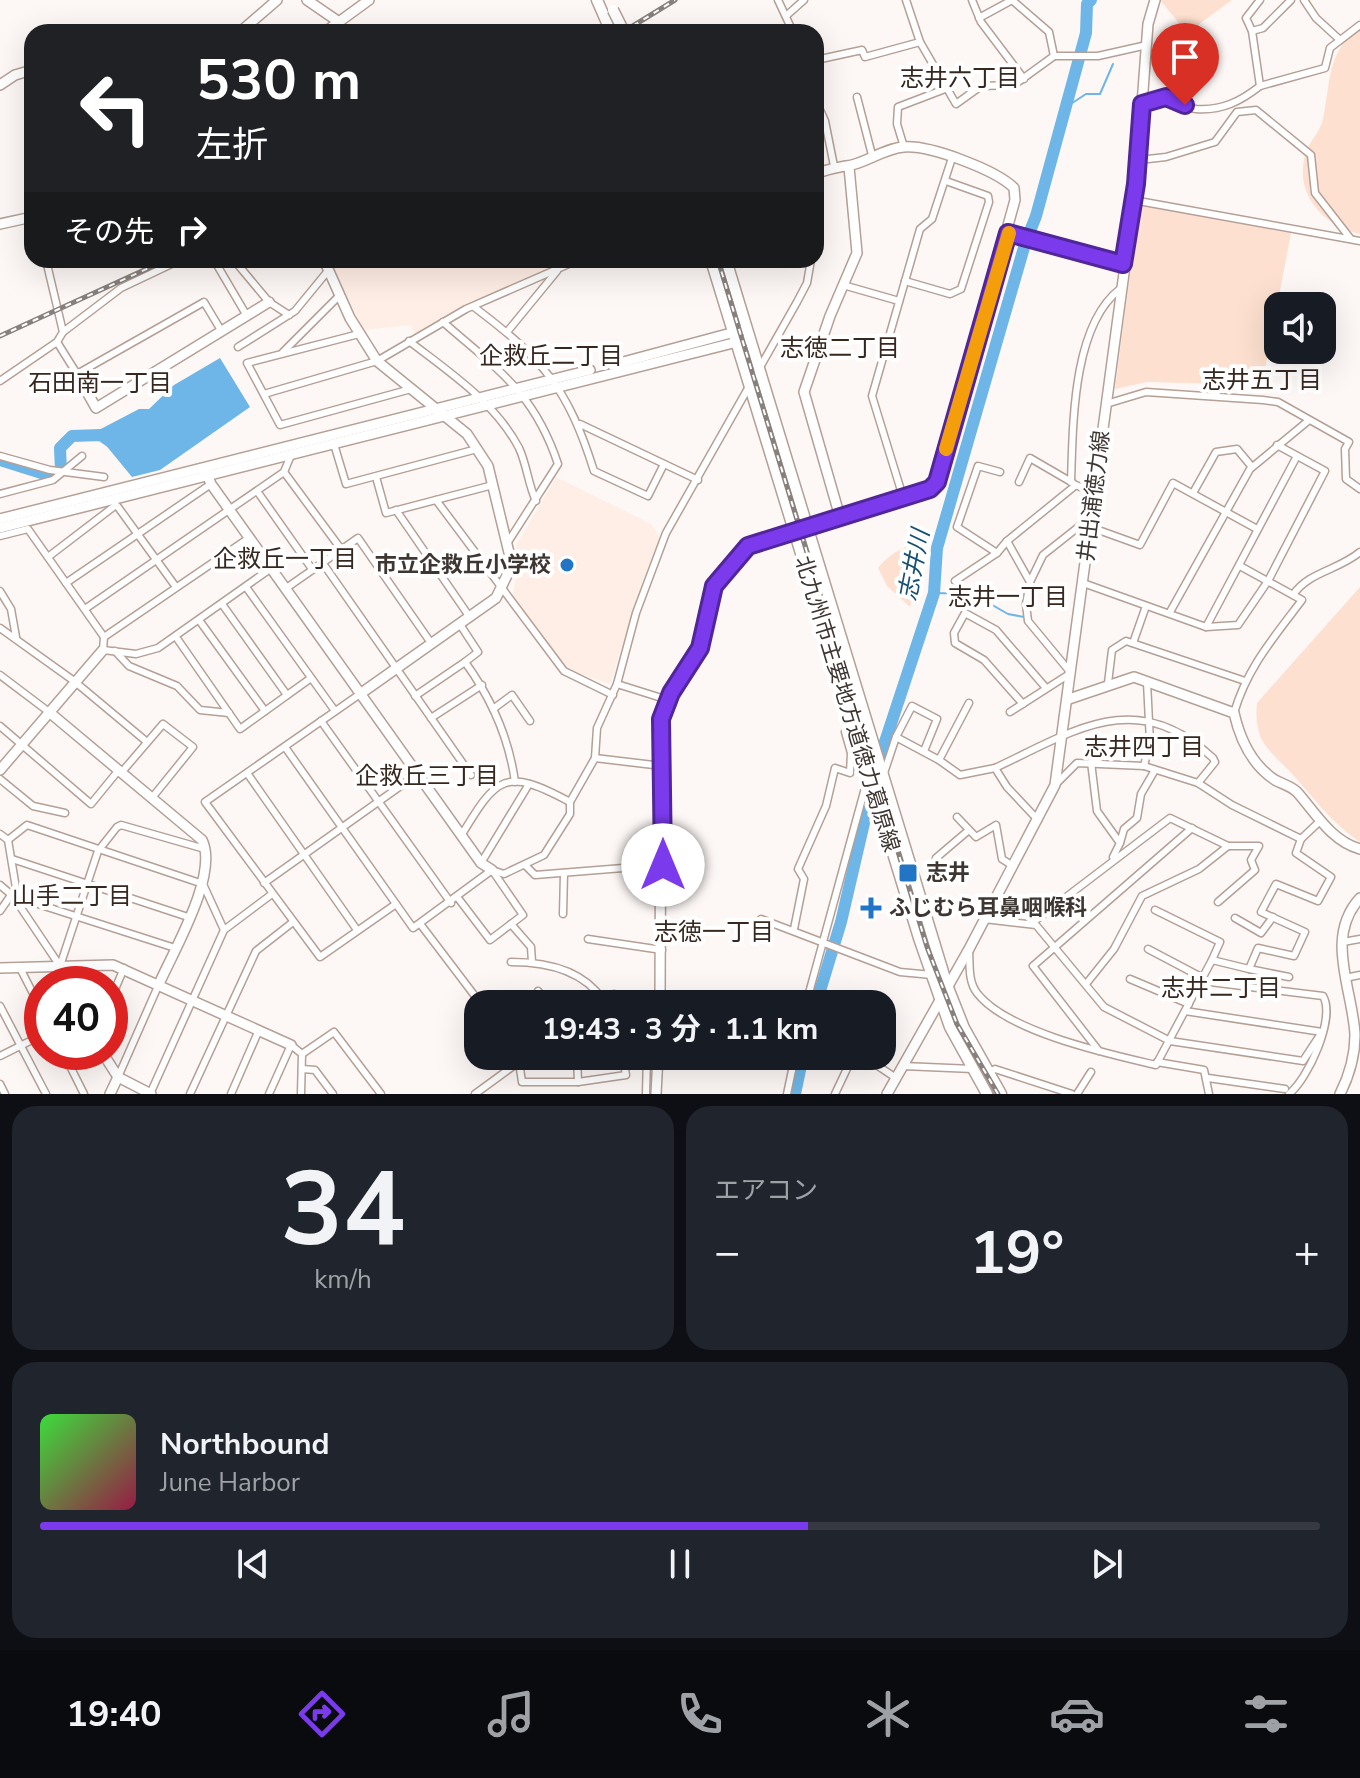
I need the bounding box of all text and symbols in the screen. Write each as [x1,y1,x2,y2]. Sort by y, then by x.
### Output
pin [1151,23,1219,105]
icon: arrive [1163,35,1207,79]
text: 530 m [196,42,361,119]
icon: left [64,56,168,160]
district label: 志井六丁目 [900,62,1020,94]
text: 左折 [196,121,268,170]
icon: right [170,208,214,252]
text: その先 [64,212,154,253]
map controls [1264,292,1336,364]
button: sound [1264,292,1336,364]
district label: 志徳二丁目 [780,332,900,364]
district label: 企救丘二丁目 [479,340,623,372]
district label: 志井五丁目 [1202,364,1322,396]
district label: 石田南一丁目 [28,367,172,399]
street label: 井出浦徳力線 [1071,429,1117,563]
water label: 志井川 [891,524,937,603]
district label: 企救丘一丁目 [213,543,357,575]
place label: 市立企救丘小学校 [375,550,551,580]
street label: 北九州市主要地方道徳力葛原線 [788,552,906,856]
marker: 市立企救丘小学校 [558,556,576,574]
district label: 志井一丁目 [948,581,1068,613]
district label: 志井四丁目 [1084,731,1204,763]
district label: 企救丘三丁目 [355,760,499,792]
position arrow [621,823,705,907]
place label: 志井 [926,858,970,888]
marker: 志井 [897,862,919,884]
district label: 山手二丁目 [12,880,132,912]
place label: ふじむら耳鼻咽喉科 [889,893,1087,923]
marker: ふじむら耳鼻咽喉科 [860,897,882,919]
district label: 志徳一丁目 [654,916,774,948]
speed limit sign: 40 [24,966,128,1070]
district label: 志井二丁目 [1161,972,1281,1004]
text: 19:43 · 3 分 · 1.1 km [542,1009,818,1050]
text: 34 [281,1139,405,1281]
text: エアコン [714,1173,818,1208]
text: 19° [970,1212,1064,1294]
text: − [714,1223,740,1283]
text: + [1294,1223,1320,1283]
text: km/h [314,1262,372,1297]
text: Northbound [160,1424,330,1465]
text: June Harbor [160,1465,300,1500]
icon: previous [231,1542,275,1586]
icon: pause [658,1542,702,1586]
icon: next [1085,1542,1129,1586]
icon: directions [294,1686,350,1742]
icon: music [483,1686,539,1742]
icon: phone [672,1686,728,1742]
icon: climate [860,1686,916,1742]
icon: car [1049,1686,1105,1742]
icon: filters [1238,1686,1294,1742]
text: 19:40 [66,1690,162,1739]

